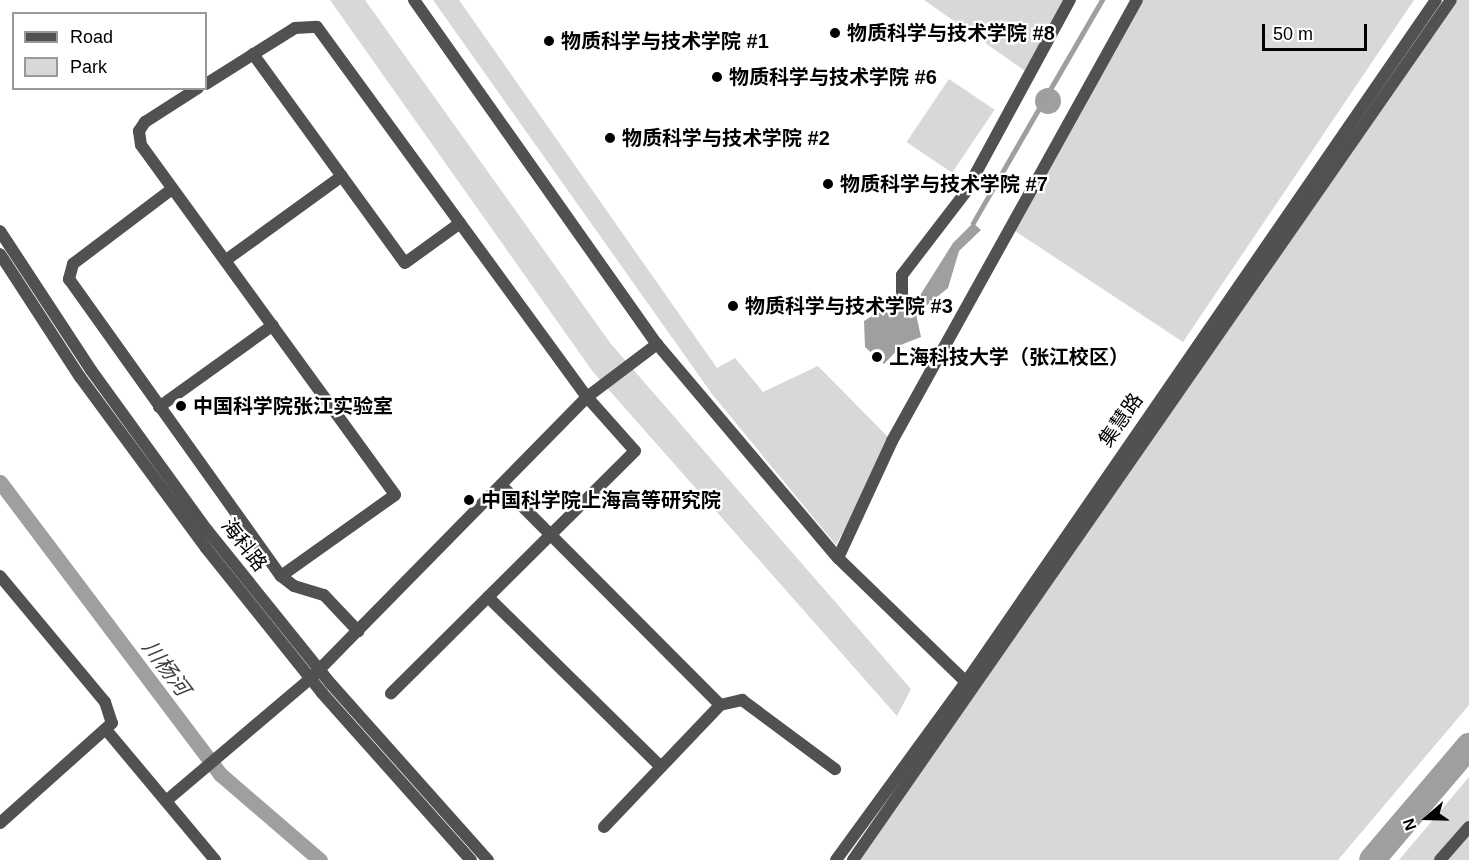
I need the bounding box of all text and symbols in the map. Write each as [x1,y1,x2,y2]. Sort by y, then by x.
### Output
legend [12,12,207,90]
scale bar [1265,12,1370,50]
place label: 物质科学与技术学院 #8 [847,21,1055,45]
text: 50 m [1273,24,1313,44]
marker: 物质科学与技术学院 #8 [828,26,842,40]
text: Road [70,27,113,47]
place label: 物质科学与技术学院 #1 [561,29,769,53]
marker: 物质科学与技术学院 #1 [542,34,556,48]
text: Park [70,57,107,77]
place label: 物质科学与技术学院 #6 [729,65,937,89]
marker: 物质科学与技术学院 #6 [710,70,724,84]
place label: 物质科学与技术学院 #2 [622,126,830,150]
marker: 物质科学与技术学院 #2 [603,131,617,145]
place label: 物质科学与技术学院 #7 [840,172,1048,196]
marker: 物质科学与技术学院 #7 [821,177,835,191]
place label: 物质科学与技术学院 #3 [745,294,953,318]
marker: 物质科学与技术学院 #3 [726,299,740,313]
place label: 上海科技大学（张江校区） [889,345,1129,369]
marker: 上海科技大学（张江校区） [870,350,884,364]
street label: 集慧路 [1094,389,1148,451]
place label: 中国科学院张江实验室 [193,394,393,418]
marker: 中国科学院张江实验室 [174,399,188,413]
place label: 中国科学院上海高等研究院 [481,488,721,512]
marker: 中国科学院上海高等研究院 [462,493,476,507]
street label: 海科路 [216,514,272,576]
water label: 川杨河 [137,635,195,701]
north arrow [1397,788,1457,848]
text: N [1400,816,1420,833]

